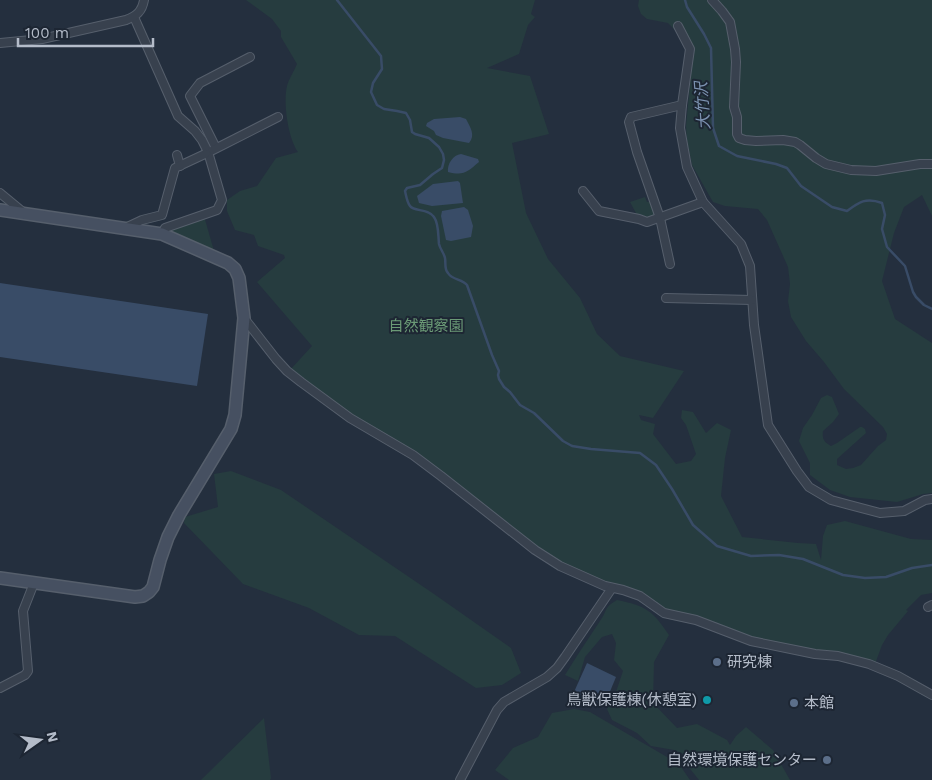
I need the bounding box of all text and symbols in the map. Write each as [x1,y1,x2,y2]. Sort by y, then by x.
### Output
scale bar [18,15,152,47]
text: 100 m [25,24,69,42]
water label: 大竹沢 [691,79,714,131]
park label: 自然観察園 [388,317,464,335]
place label: 研究棟 [727,653,772,671]
marker: 研究棟 [711,656,723,668]
place label: 鳥獣保護棟(休憩室) [566,691,697,709]
marker: 鳥獣保護棟(休憩室) [701,694,713,706]
place label: 本館 [804,694,834,712]
marker: 本館 [788,697,800,709]
north arrow [15,715,65,765]
text: N [44,730,62,744]
place label: 自然環境保護センター [667,751,817,769]
marker: 自然環境保護センター [821,754,833,766]

